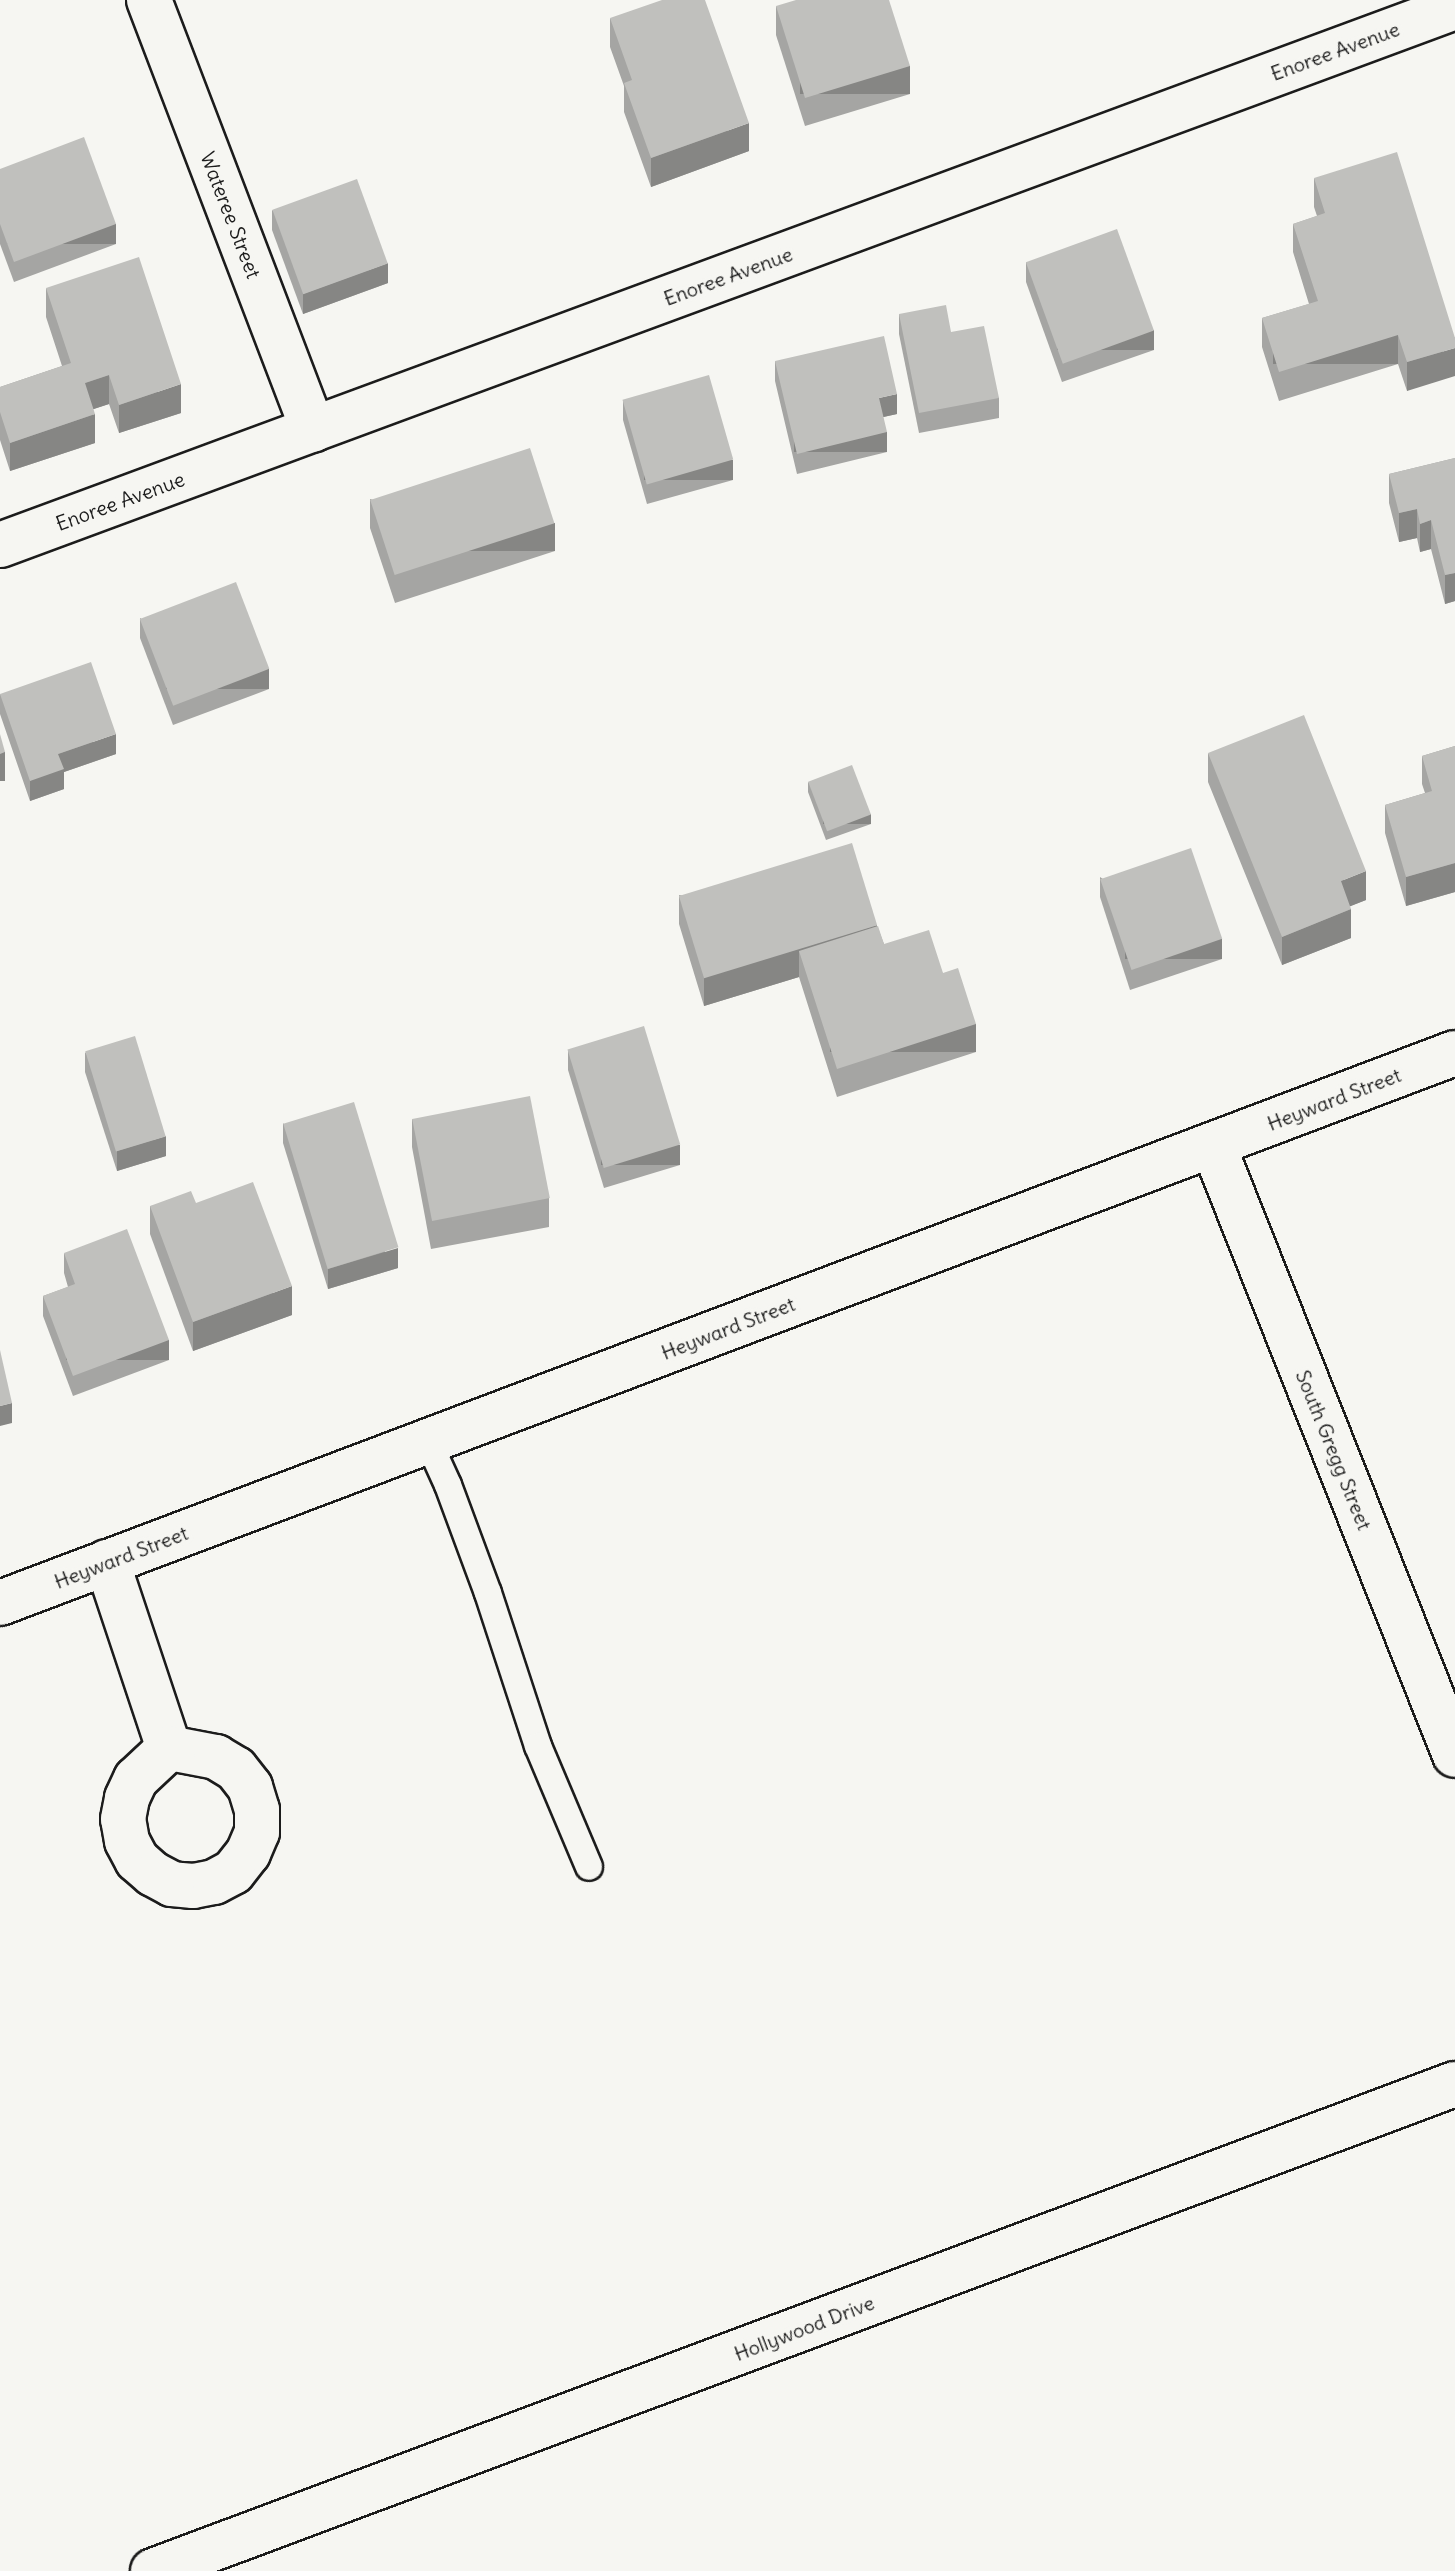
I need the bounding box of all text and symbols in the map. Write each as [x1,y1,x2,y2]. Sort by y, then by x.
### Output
street label: Enoree Avenue [1267,17,1403,85]
street label: Wateree Street [196,148,266,282]
street label: Enoree Avenue [660,242,796,310]
street label: Enoree Avenue [52,467,188,535]
street label: Heyward Street [1264,1062,1404,1136]
street label: Heyward Street [658,1291,798,1365]
street label: South Gregg Street [1291,1367,1377,1533]
street label: Heyward Street [51,1520,191,1594]
street label: Hollywood Drive [731,2290,877,2366]

